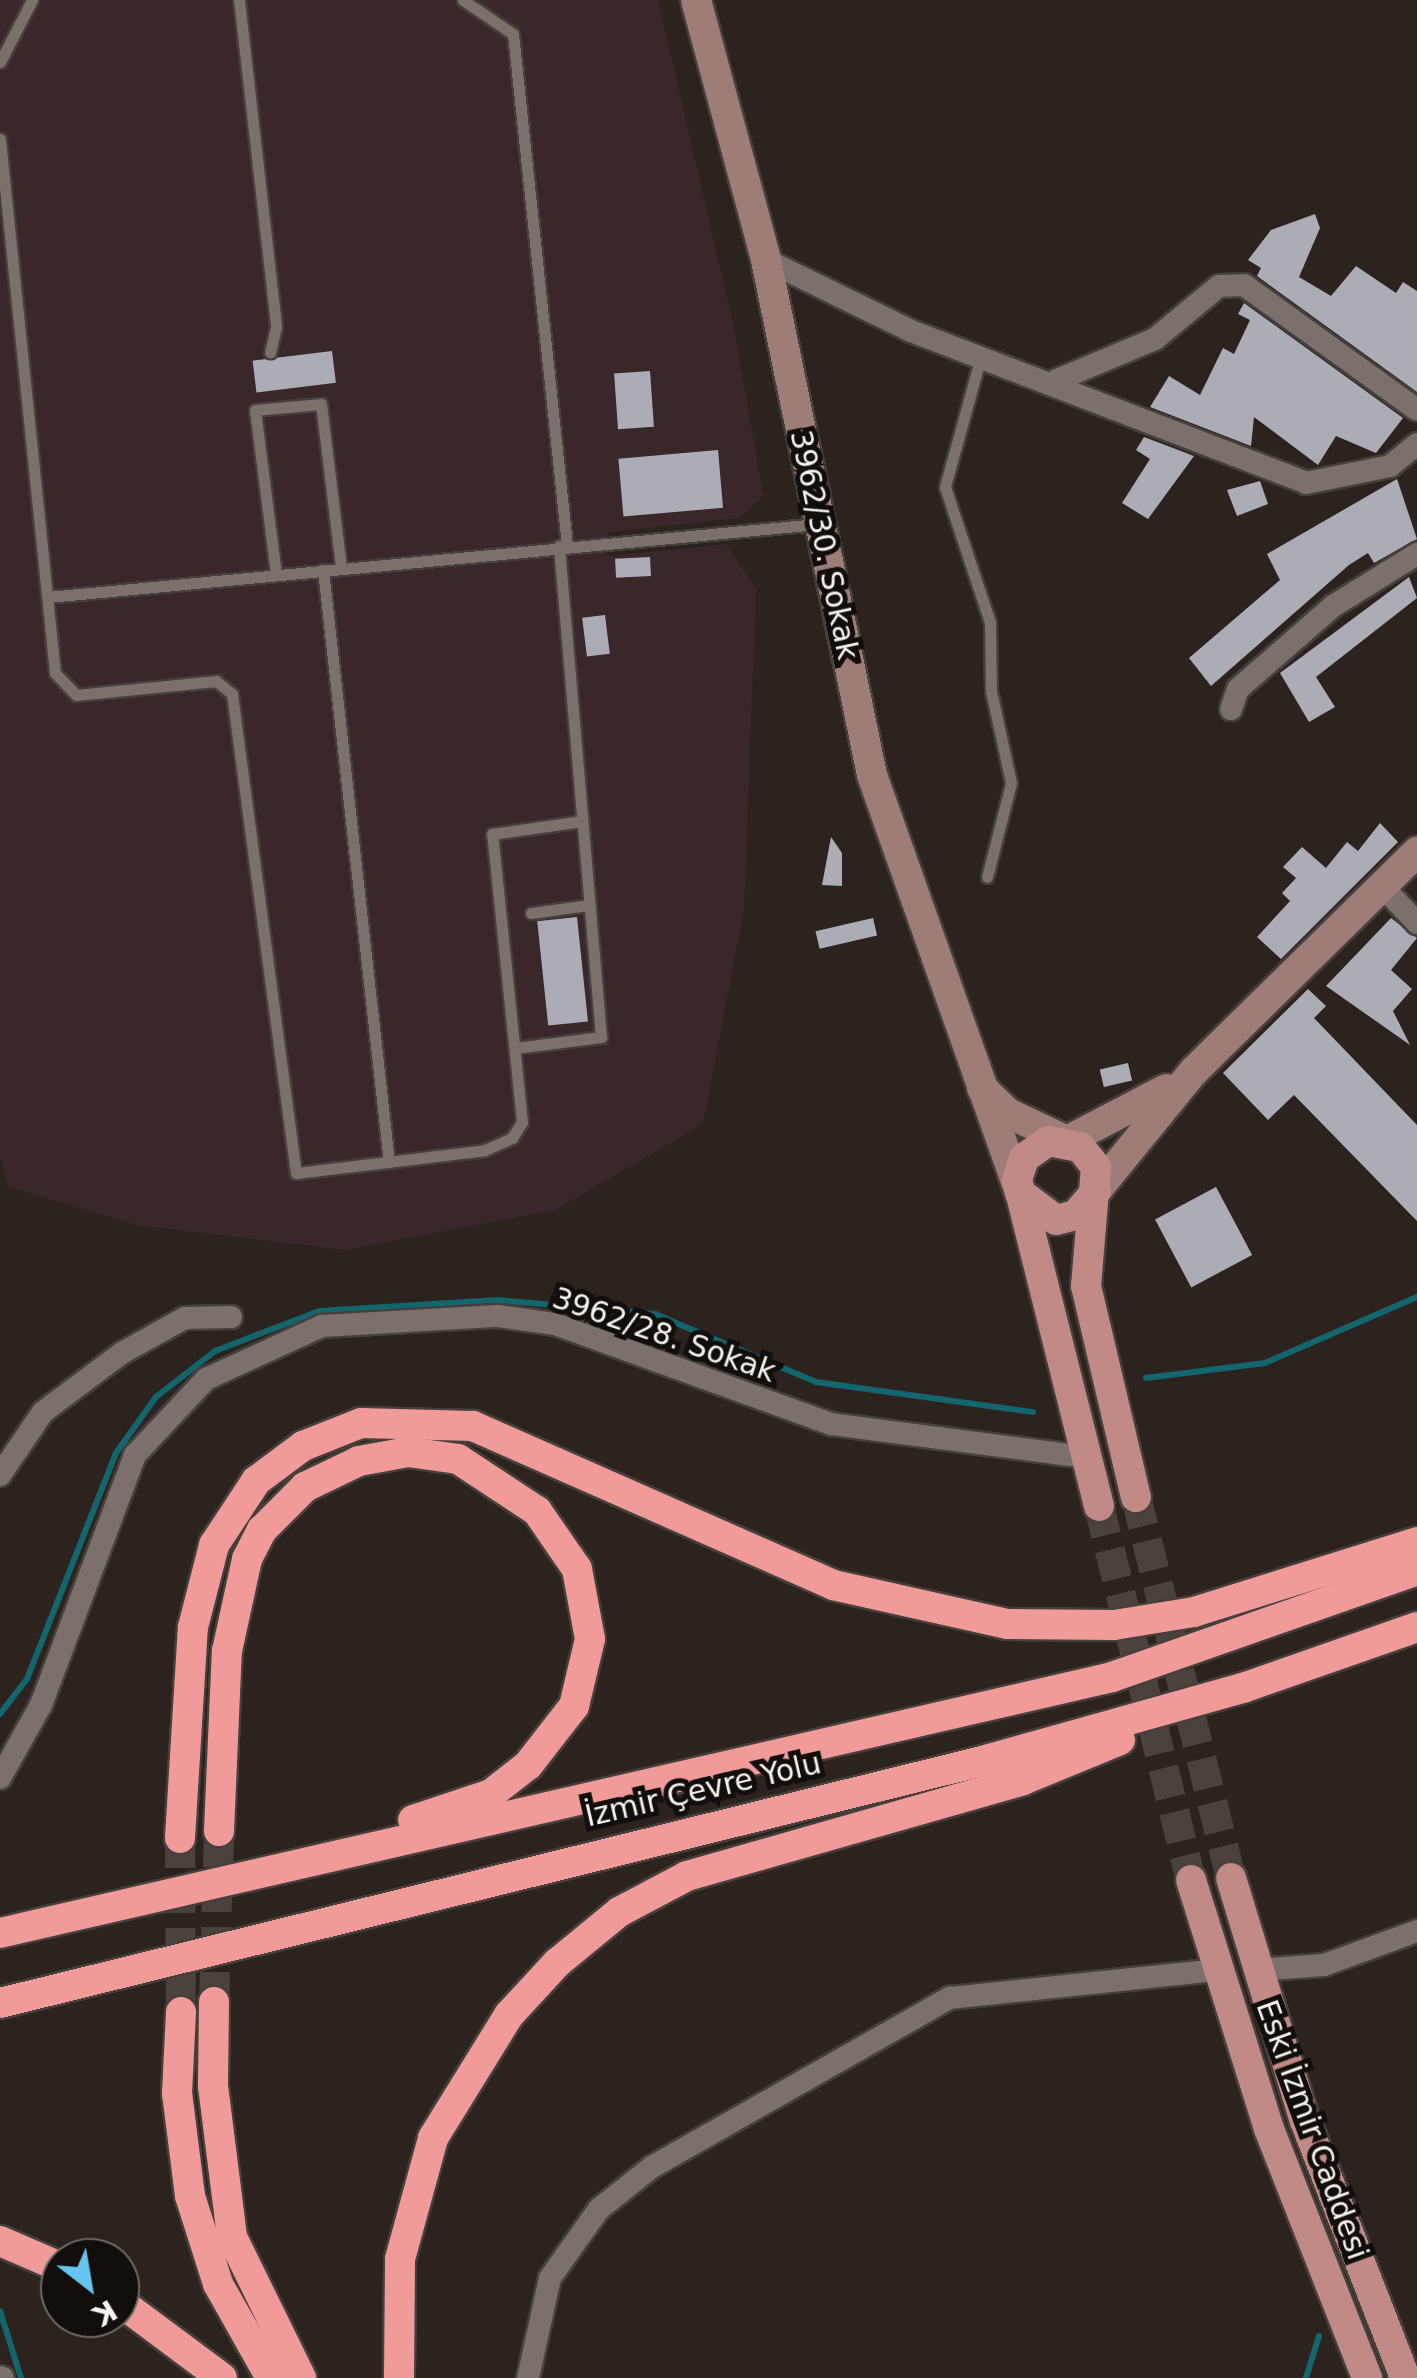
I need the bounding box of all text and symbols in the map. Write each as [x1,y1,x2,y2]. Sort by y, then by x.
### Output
street label: 3962/30. Sokak [782,427,866,663]
street label: 3962/28. Sokak [548,1280,780,1390]
street label: İzmir Çevre Yolu [582,1745,824,1835]
street label: Eski İzmir Caddesi [1248,1995,1376,2265]
north arrow [40,2238,140,2338]
text: K [87,2293,122,2332]

